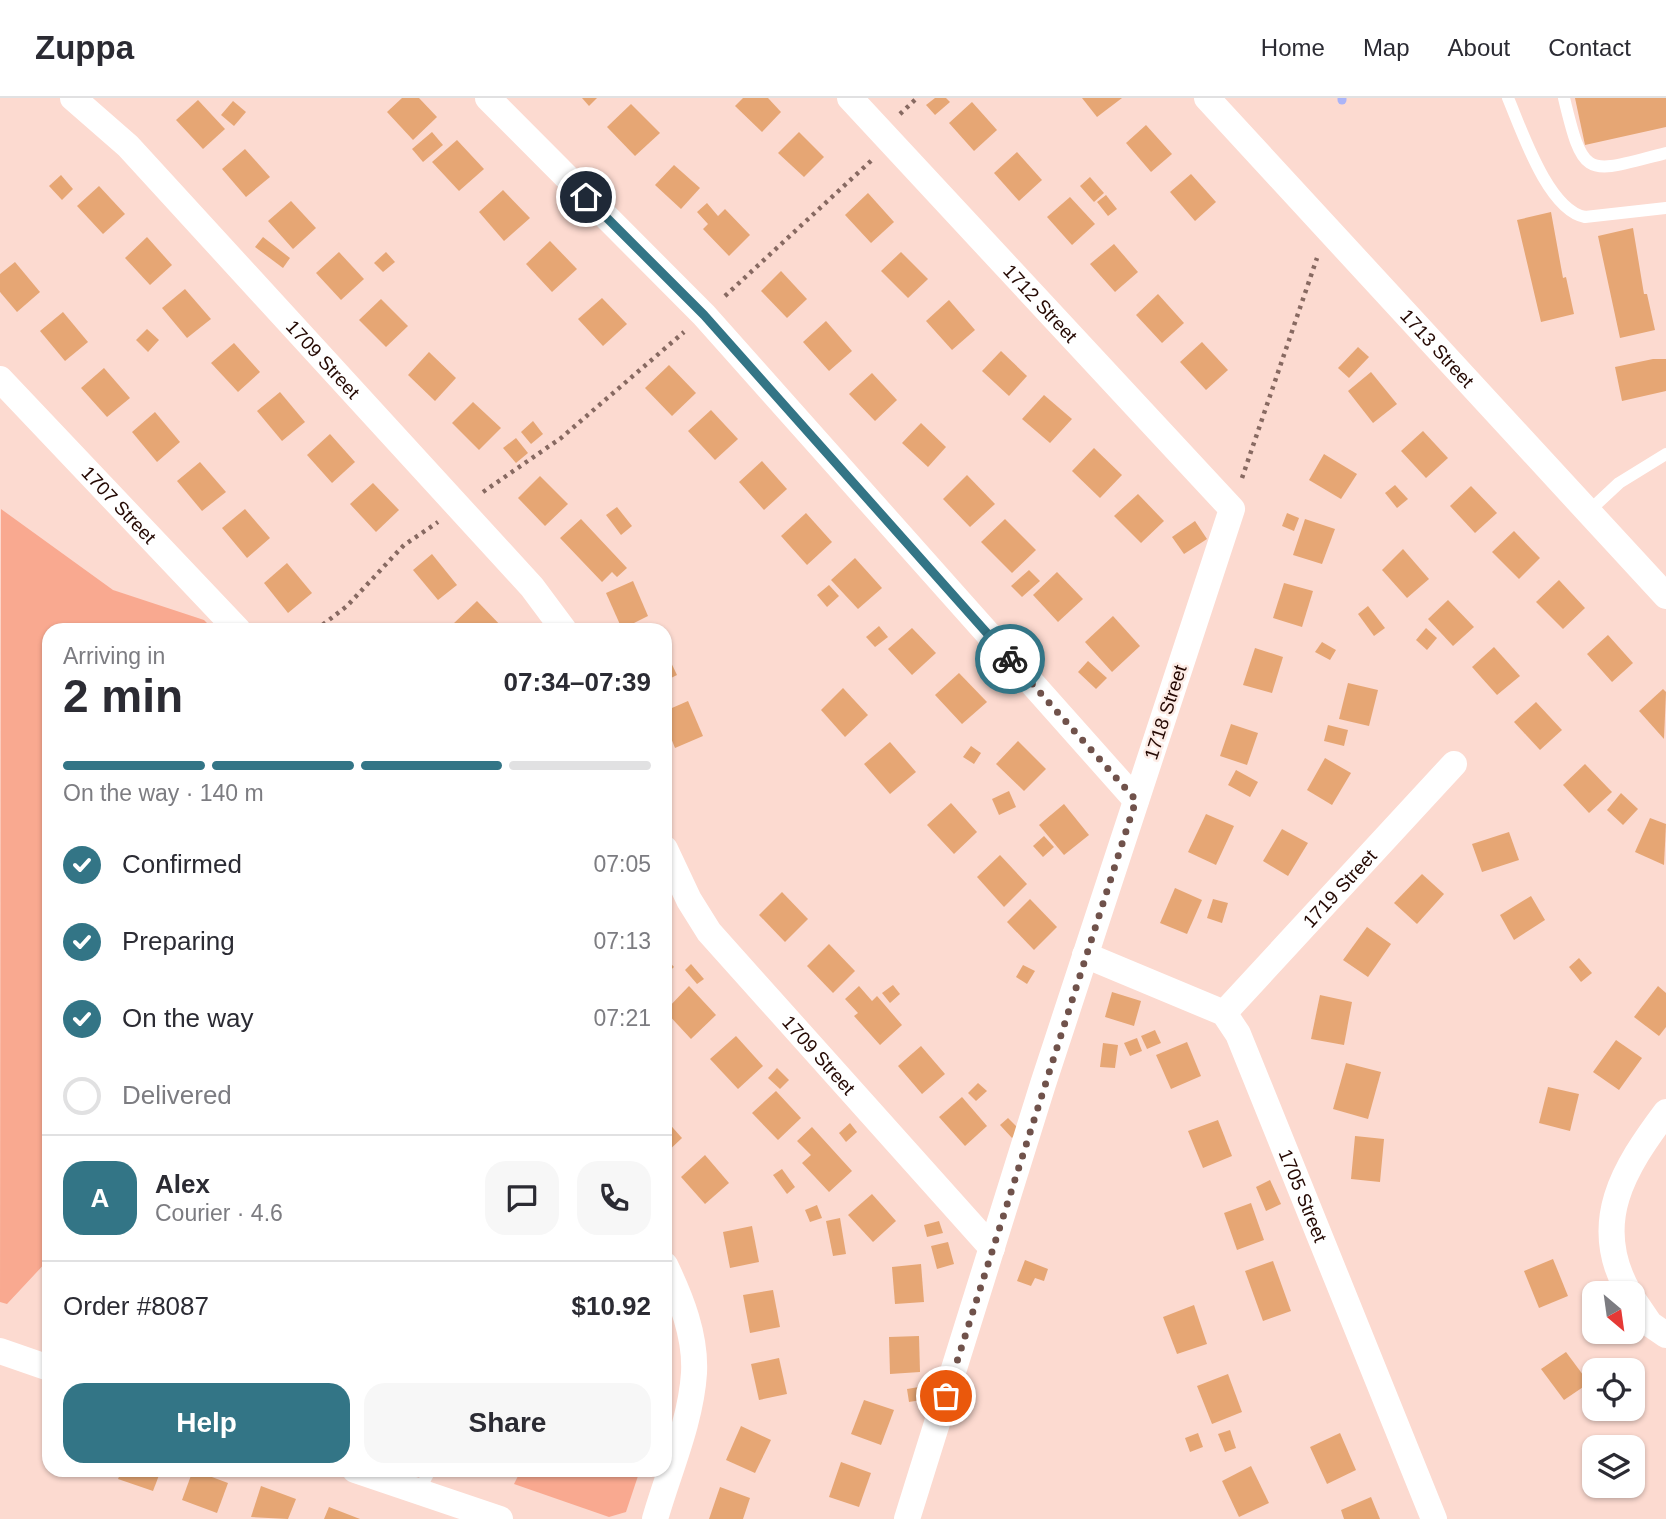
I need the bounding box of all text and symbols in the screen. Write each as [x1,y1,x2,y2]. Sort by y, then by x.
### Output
text: Zuppa [35,29,134,66]
text: Home [1261,34,1325,61]
text: Map [1363,34,1410,61]
text: About [1448,34,1510,61]
text: Contact [1548,34,1631,61]
pin [556,167,616,227]
icon: home [567,178,605,216]
street label: 1712 Street [999,260,1082,347]
street label: 1713 Street [1396,305,1479,392]
street label: 1709 Street [282,316,364,403]
street label: 1707 Street [77,462,161,548]
courier [975,624,1045,694]
icon: bike [991,640,1029,678]
text: Arriving in [63,643,165,669]
street label: 1718 Street [1140,662,1191,762]
text: 07:34–07:39 [504,667,651,697]
text: 2 min [63,670,183,722]
text: On the way · 140 m [63,780,264,806]
street label: 1719 Street [1299,845,1381,932]
icon: check [63,846,101,884]
text: Confirmed [122,849,242,879]
text: 07:05 [593,851,651,877]
icon: check [63,923,101,961]
text: Preparing [122,926,235,956]
text: 07:13 [593,928,651,954]
icon: check [63,1000,101,1038]
text: On the way [122,1003,254,1033]
text: 07:21 [593,1005,651,1031]
street label: 1709 Street [778,1012,860,1099]
text: Delivered [122,1080,232,1110]
street label: 1705 Street [1275,1146,1331,1246]
button: chat [485,1161,559,1235]
button: phone [577,1161,651,1235]
text: Alex [155,1169,210,1199]
text: A [91,1183,109,1213]
text: Courier · 4.6 [155,1200,283,1226]
north arrow [1582,1281,1645,1344]
map controls [1582,1281,1645,1498]
text: Order #8087 [63,1291,209,1321]
text: $10.92 [571,1291,651,1321]
button: locate [1582,1358,1645,1421]
pin [916,1366,976,1426]
icon: bag [927,1377,965,1415]
button: Help [63,1383,350,1463]
button: Share [364,1383,651,1463]
button: layers [1582,1435,1645,1498]

